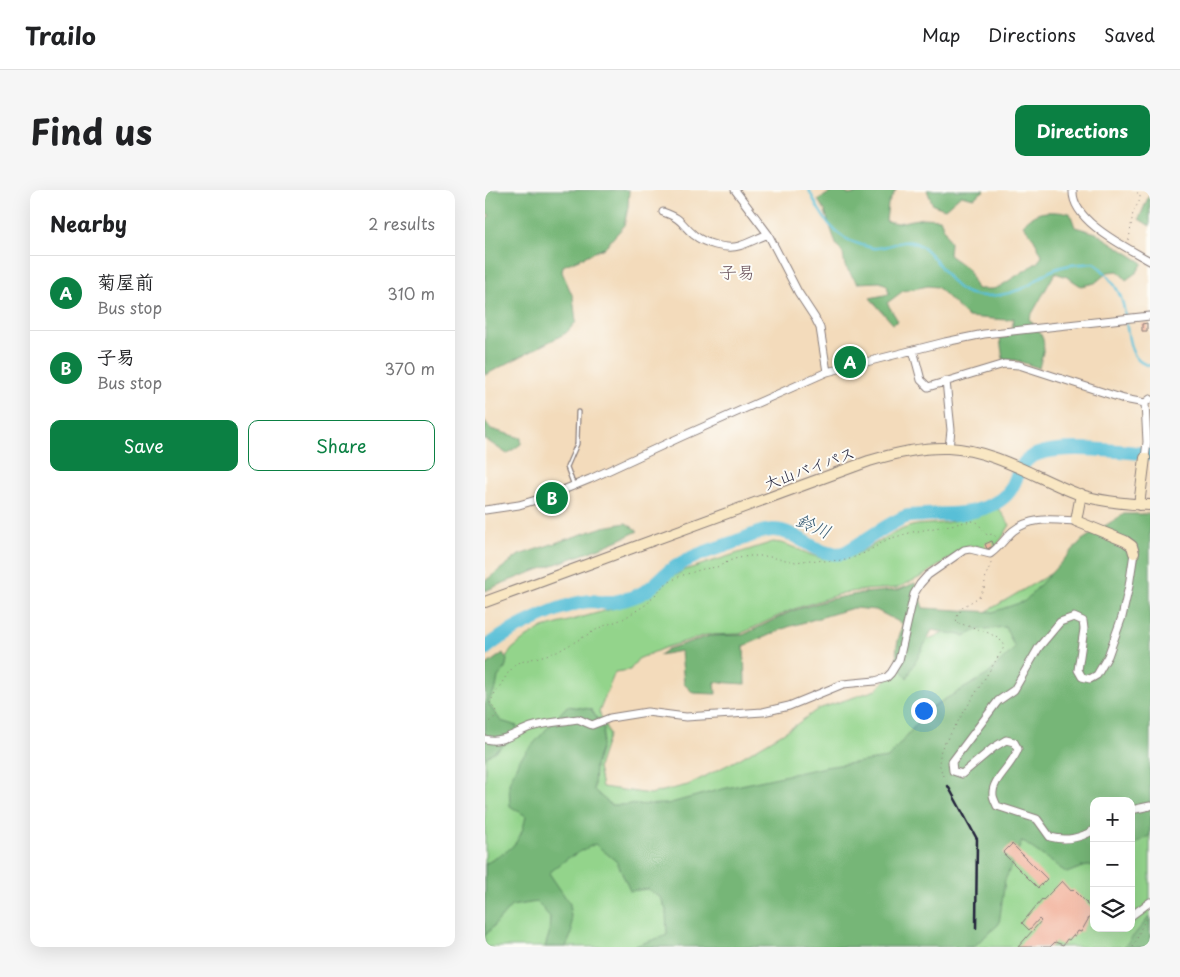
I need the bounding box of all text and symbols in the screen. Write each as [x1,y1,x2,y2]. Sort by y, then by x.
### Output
text: Trailo [25,17,96,53]
text: Map [922,21,960,48]
text: Directions [988,21,1076,48]
text: Saved [1104,21,1155,48]
text: Find us [30,104,152,157]
button: Directions [1015,105,1150,156]
text: Nearby [50,207,127,239]
text: 2 results [368,211,435,235]
district label: 子易 [719,258,755,285]
text: 菊屋前 [97,267,154,295]
text: A [60,281,72,305]
text: 310 m [387,281,435,305]
text: Bus stop [97,295,162,319]
text: 子易 [97,342,135,370]
pin: A [834,343,866,381]
text: B [61,356,71,380]
text: 370 m [385,356,435,380]
text: Bus stop [97,370,162,394]
button: Save [50,420,238,471]
button: Share [248,420,435,471]
street label: 大山バイパス [760,439,858,495]
pin: B [536,479,568,517]
water label: 鈴川 [792,506,836,544]
your location [911,698,937,724]
map controls [1090,797,1135,932]
button: + [1090,797,1135,842]
button: − [1090,842,1135,887]
button: layers [1090,887,1135,932]

